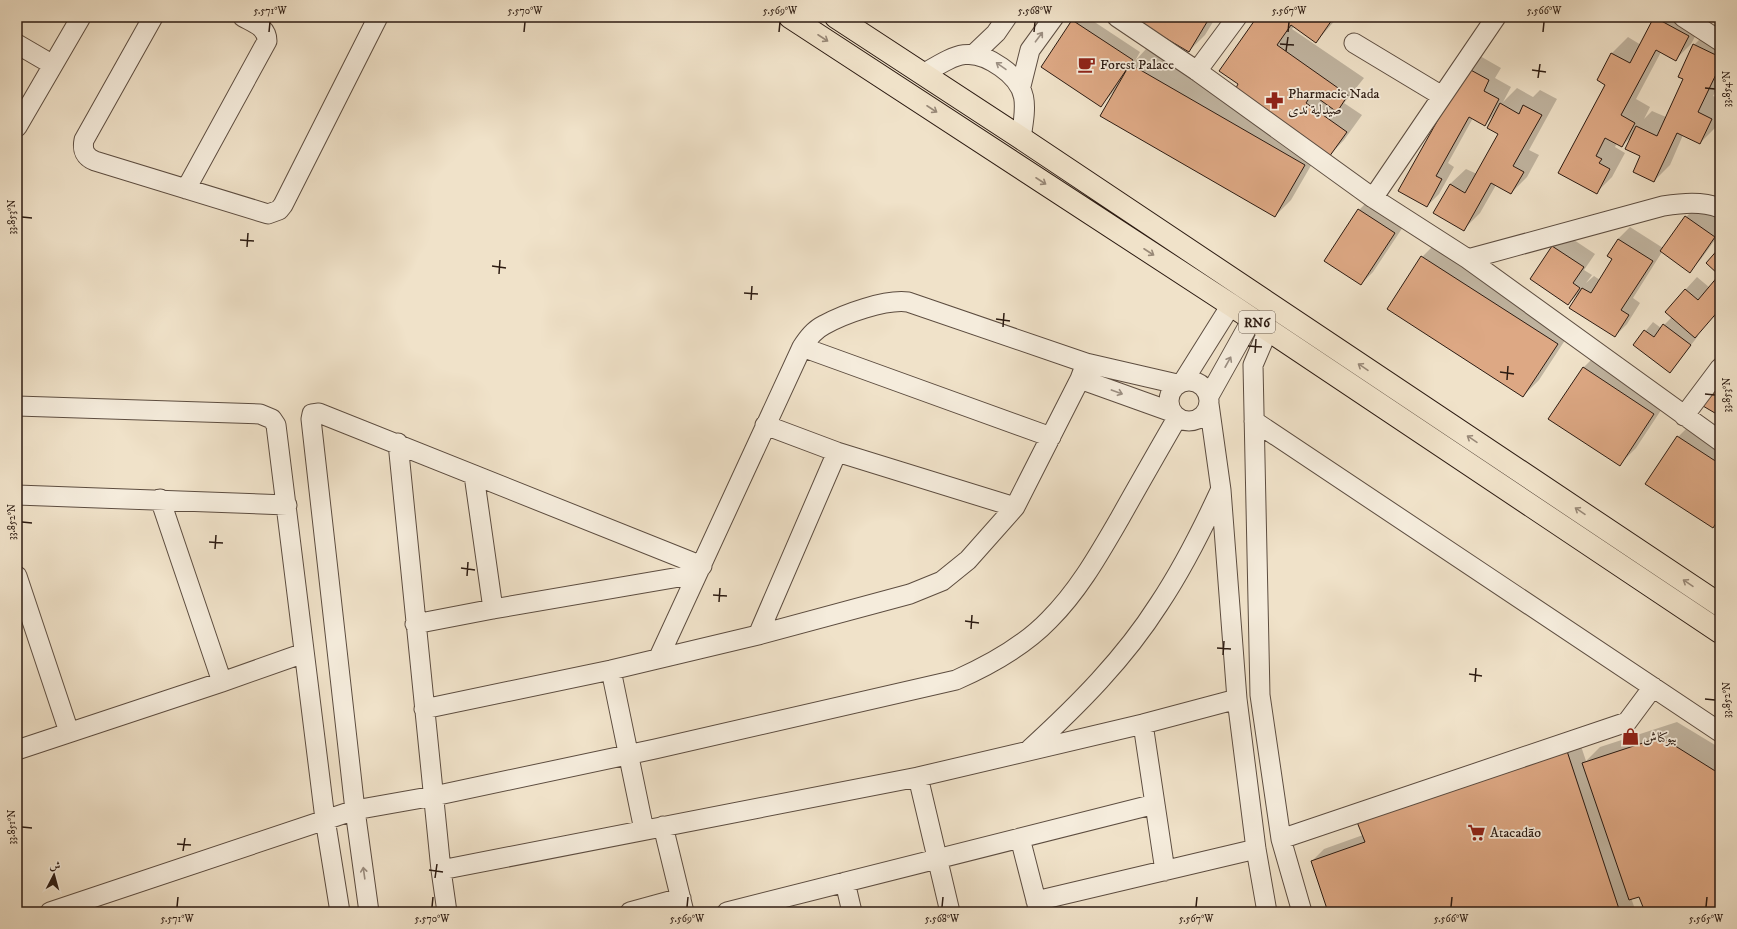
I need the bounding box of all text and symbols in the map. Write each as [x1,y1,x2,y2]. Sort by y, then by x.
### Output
text: 5.571°W [253,5,287,17]
text: 5.570°W [508,5,543,17]
text: 5.569°W [763,5,798,17]
text: 5.568°W [1018,5,1053,17]
text: 5.567°W [1272,5,1307,17]
text: 5.566°W [1527,5,1562,17]
one-way arrow [1035,32,1043,43]
one-way arrow [817,35,829,43]
cafe icon: Forest Palace [1077,54,1097,74]
place label: Forest Palace [1100,56,1174,74]
one-way arrow [996,62,1007,70]
text: 33.854°N [1721,71,1733,107]
place label: Pharmacie Nada صيدلية ندى [1288,85,1380,119]
pharmacy icon: Pharmacie Nada صيدلية ندى [1265,91,1285,111]
one-way arrow [926,106,938,114]
one-way arrow [1035,176,1046,185]
text: 33.853°N [6,200,18,234]
one-way arrow [1144,248,1155,256]
road number: RN6 [1239,311,1275,333]
one-way arrow [1224,356,1232,368]
one-way arrow [1358,362,1369,371]
text: 33.853°N [1721,378,1733,412]
one-way arrow [1110,389,1122,397]
one-way arrow [1466,435,1477,443]
text: 33.852°N [6,504,18,540]
one-way arrow [1574,507,1585,515]
one-way arrow [1682,579,1693,588]
text: 33.852°N [1721,682,1733,718]
shop icon: بيوكناش [1620,727,1640,747]
place label: بيوكناش [1643,729,1677,747]
text: 33.851°N [6,810,18,844]
supermarket icon: Atacadão [1467,822,1487,842]
place label: Atacadão [1490,824,1541,842]
north arrow [34,855,74,895]
text: ش [49,859,61,874]
one-way arrow [360,867,367,880]
text: 5.571°W [160,913,194,925]
text: 5.570°W [415,913,450,925]
text: 5.569°W [670,913,705,925]
text: 5.568°W [925,913,960,925]
text: 5.567°W [1179,913,1214,925]
text: 5.566°W [1434,913,1469,925]
text: 5.565°W [1689,913,1724,925]

